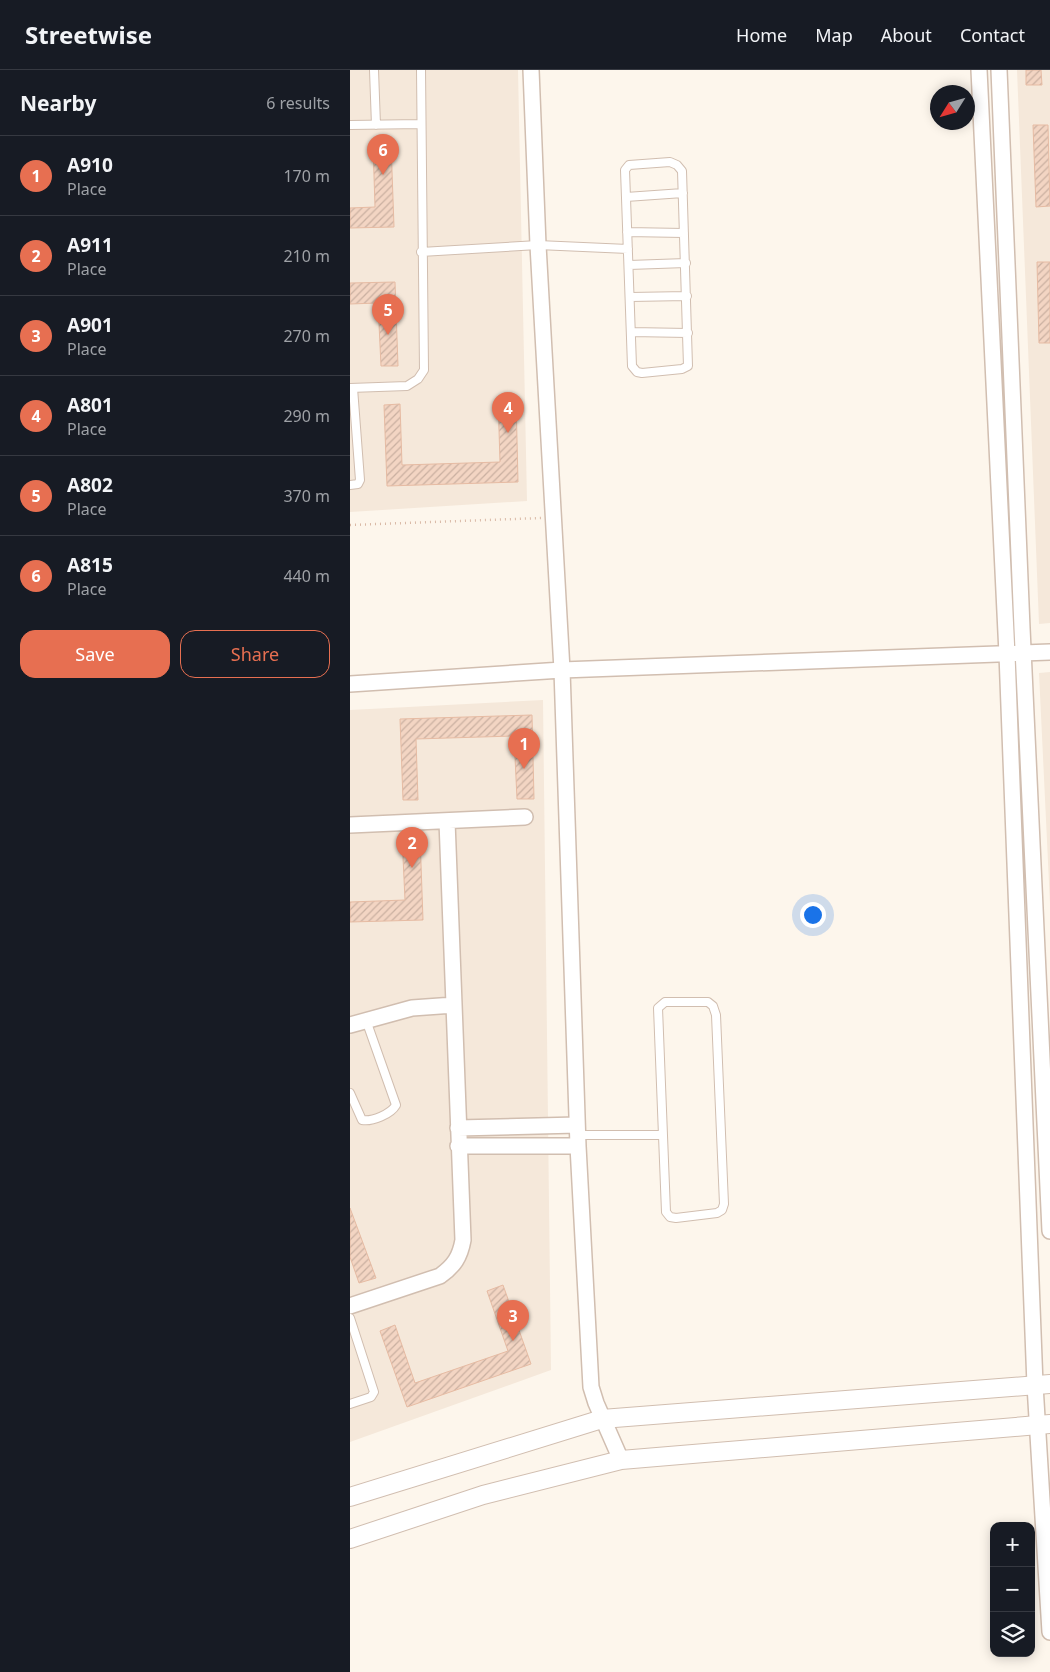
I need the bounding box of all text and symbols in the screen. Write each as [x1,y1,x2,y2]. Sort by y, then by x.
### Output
text: Streetwise [25,18,152,51]
text: Home [736,23,787,47]
text: Map [815,23,853,47]
text: About [881,23,932,47]
text: Contact [960,23,1025,47]
north arrow [930,85,975,130]
text: Nearby [20,89,96,117]
text: 6 results [266,92,330,114]
pin: 6 [367,134,399,175]
text: A910 [67,152,113,178]
text: 1 [31,165,41,187]
text: 170 m [283,165,330,187]
text: Place [67,178,107,200]
text: A911 [67,232,113,258]
text: 2 [31,245,41,267]
text: 210 m [283,245,330,267]
text: Place [67,258,107,280]
pin: 5 [372,294,404,335]
text: A901 [67,312,113,338]
text: 3 [31,325,41,347]
text: 270 m [283,325,330,347]
text: Place [67,338,107,360]
text: A801 [67,392,113,418]
pin: 4 [492,392,524,433]
text: 4 [31,405,41,427]
text: 290 m [283,405,330,427]
text: Place [67,418,107,440]
text: A802 [67,472,113,498]
text: 5 [31,485,41,507]
text: 370 m [283,485,330,507]
text: Place [67,498,107,520]
text: A815 [67,552,113,578]
text: 6 [31,565,41,587]
text: 440 m [283,565,330,587]
text: Place [67,578,107,600]
button: Save [20,630,170,678]
button: Share [180,630,330,678]
pin: 1 [508,728,540,769]
pin: 2 [396,827,428,868]
your location [800,902,826,928]
pin: 3 [497,1300,529,1341]
map controls [990,1522,1035,1657]
button: + [990,1522,1035,1567]
button: − [990,1567,1035,1612]
button: layers [990,1612,1035,1657]

